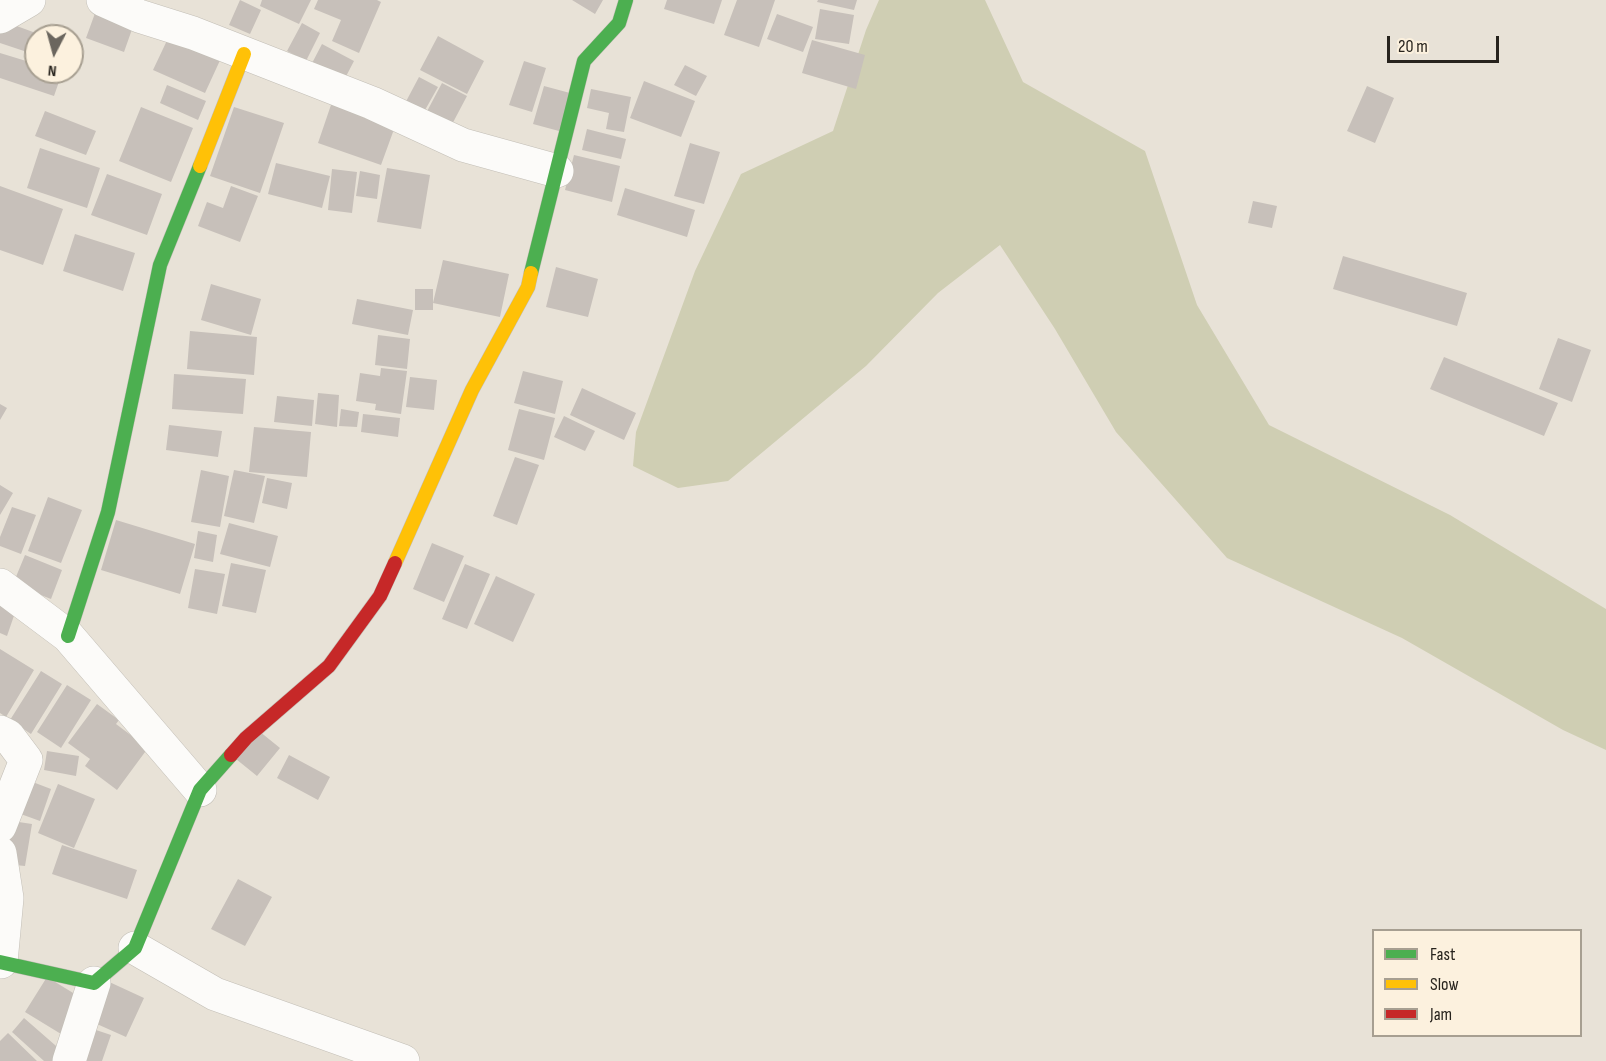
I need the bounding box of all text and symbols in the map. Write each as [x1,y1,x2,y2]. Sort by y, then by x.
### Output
north arrow [24,24,84,84]
scale bar [1390,24,1502,62]
text: 20 m [1398,36,1428,57]
text: N [47,61,58,80]
legend [1372,929,1582,1037]
text: Fast [1430,944,1455,965]
text: Slow [1430,974,1459,995]
text: Jam [1430,1004,1452,1025]

